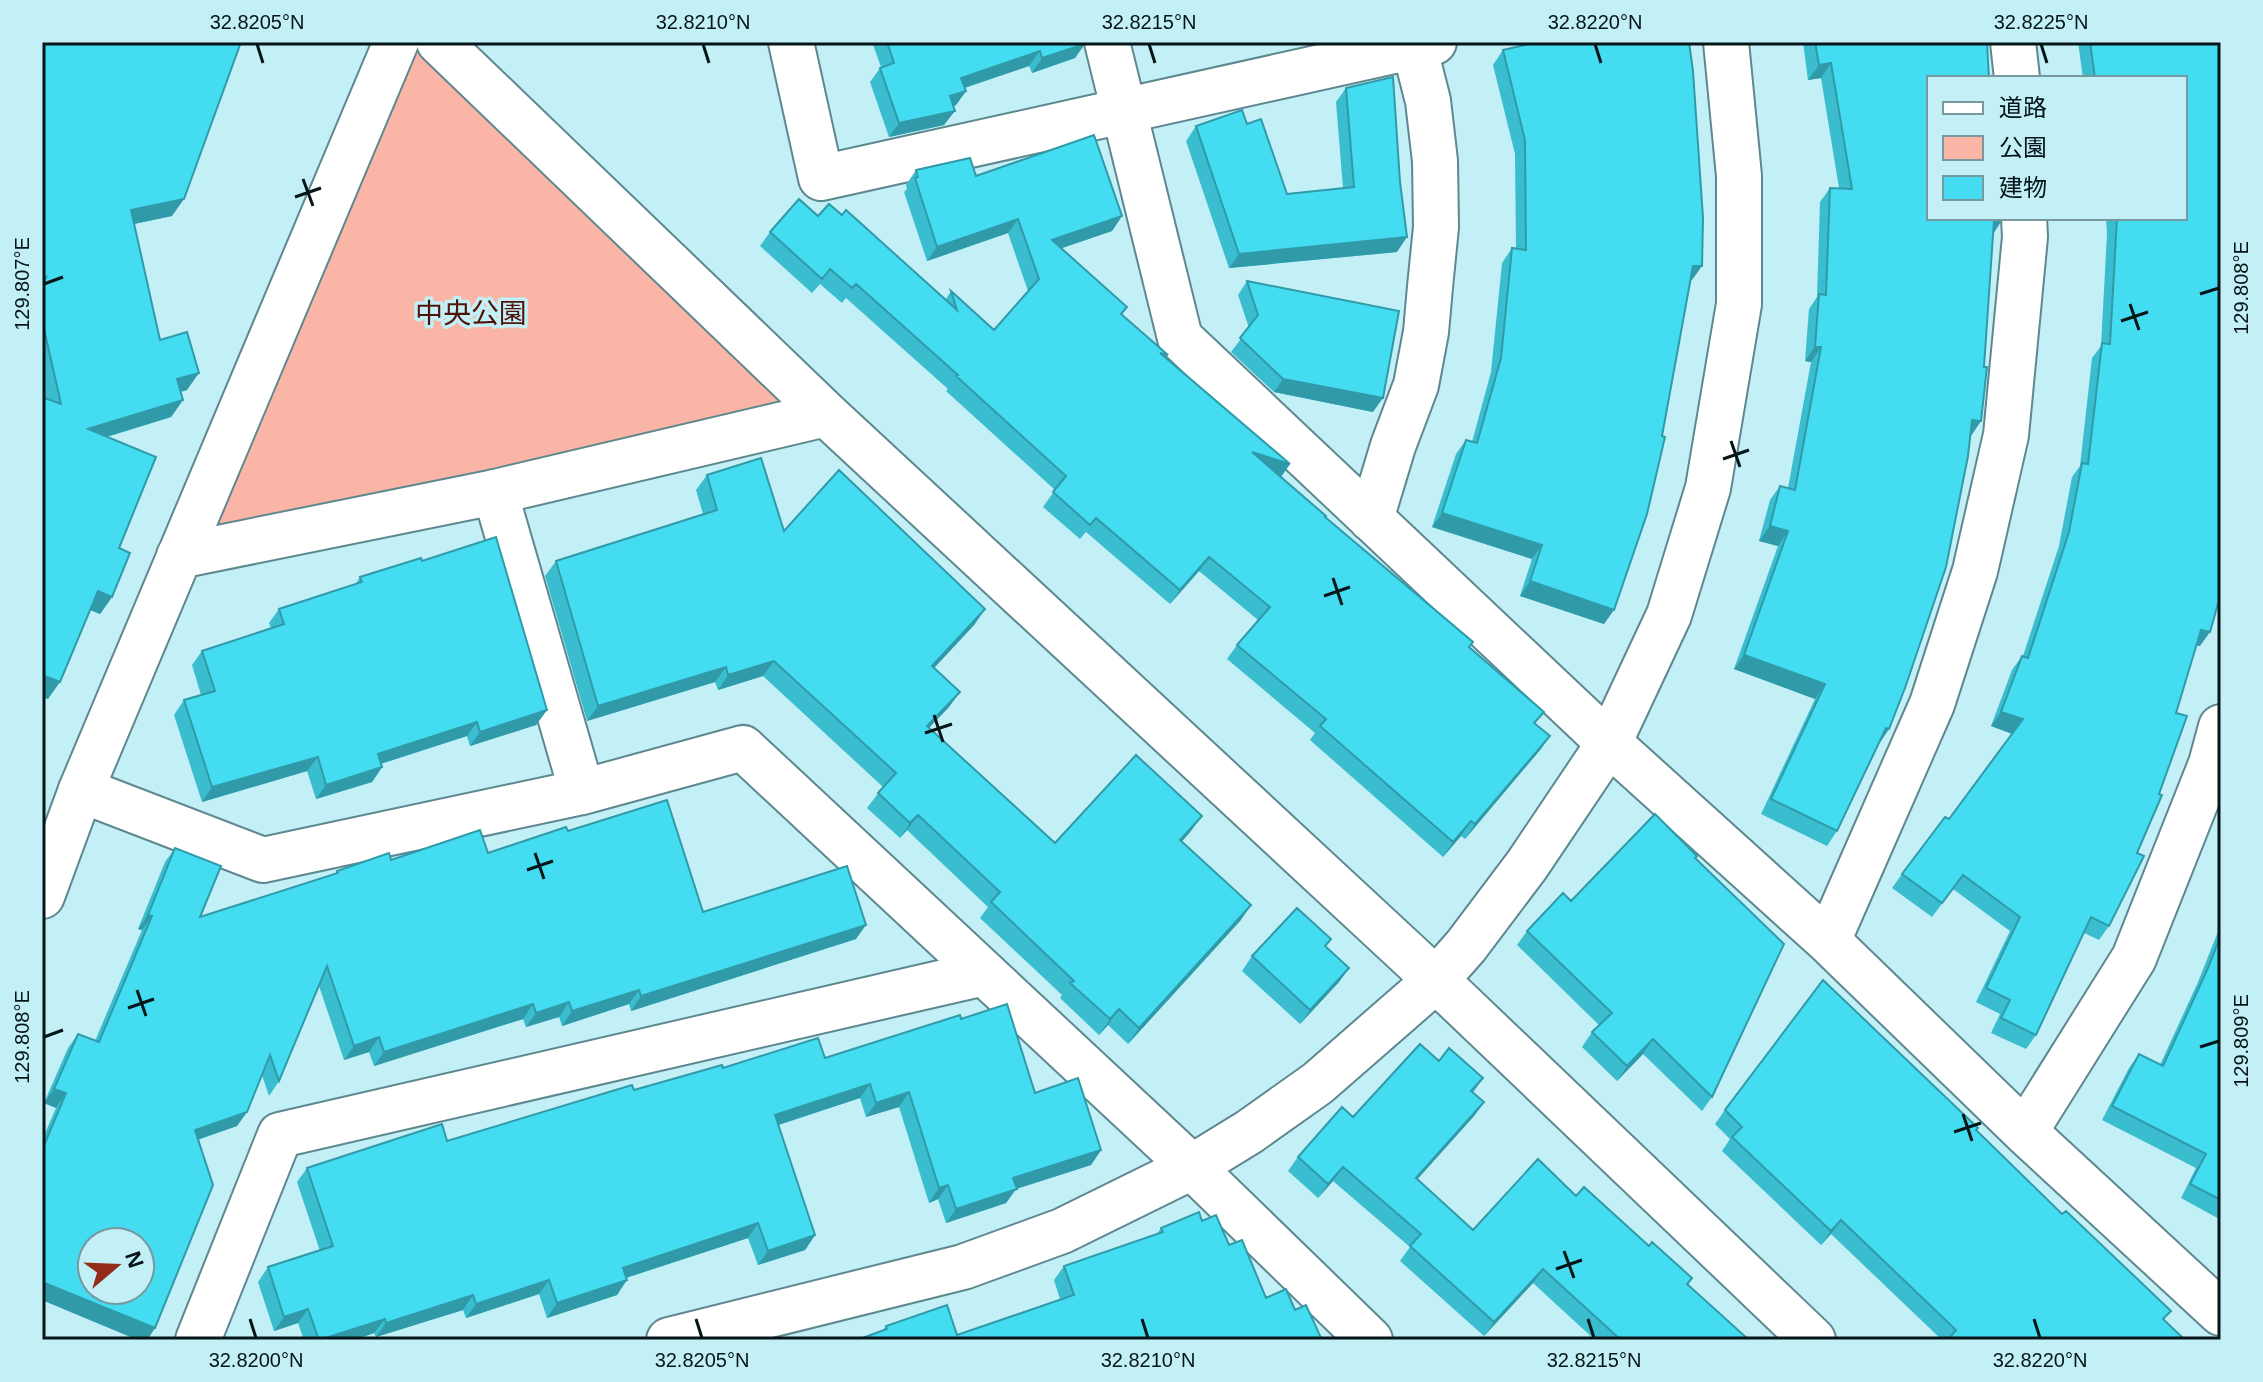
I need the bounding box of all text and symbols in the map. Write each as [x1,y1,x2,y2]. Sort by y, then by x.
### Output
text: 32.8205°N [210,11,304,33]
text: 32.8210°N [656,11,750,33]
text: 32.8215°N [1102,11,1196,33]
text: 32.8220°N [1548,11,1642,33]
text: 32.8225°N [1994,11,2088,33]
legend [1927,76,2187,220]
text: 道路 [1999,94,2047,121]
text: 公園 [1999,134,2047,161]
text: 建物 [1999,174,2047,201]
text: 129.807°E [11,237,33,331]
text: 129.808°E [2230,241,2252,335]
park label: 中央公園 [415,298,527,329]
text: 129.808°E [11,990,33,1084]
text: 129.809°E [2230,994,2252,1088]
north arrow [76,1226,156,1306]
text: N [120,1248,149,1271]
text: 32.8200°N [209,1349,303,1371]
text: 32.8205°N [655,1349,749,1371]
text: 32.8210°N [1101,1349,1195,1371]
text: 32.8215°N [1547,1349,1641,1371]
text: 32.8220°N [1993,1349,2087,1371]

